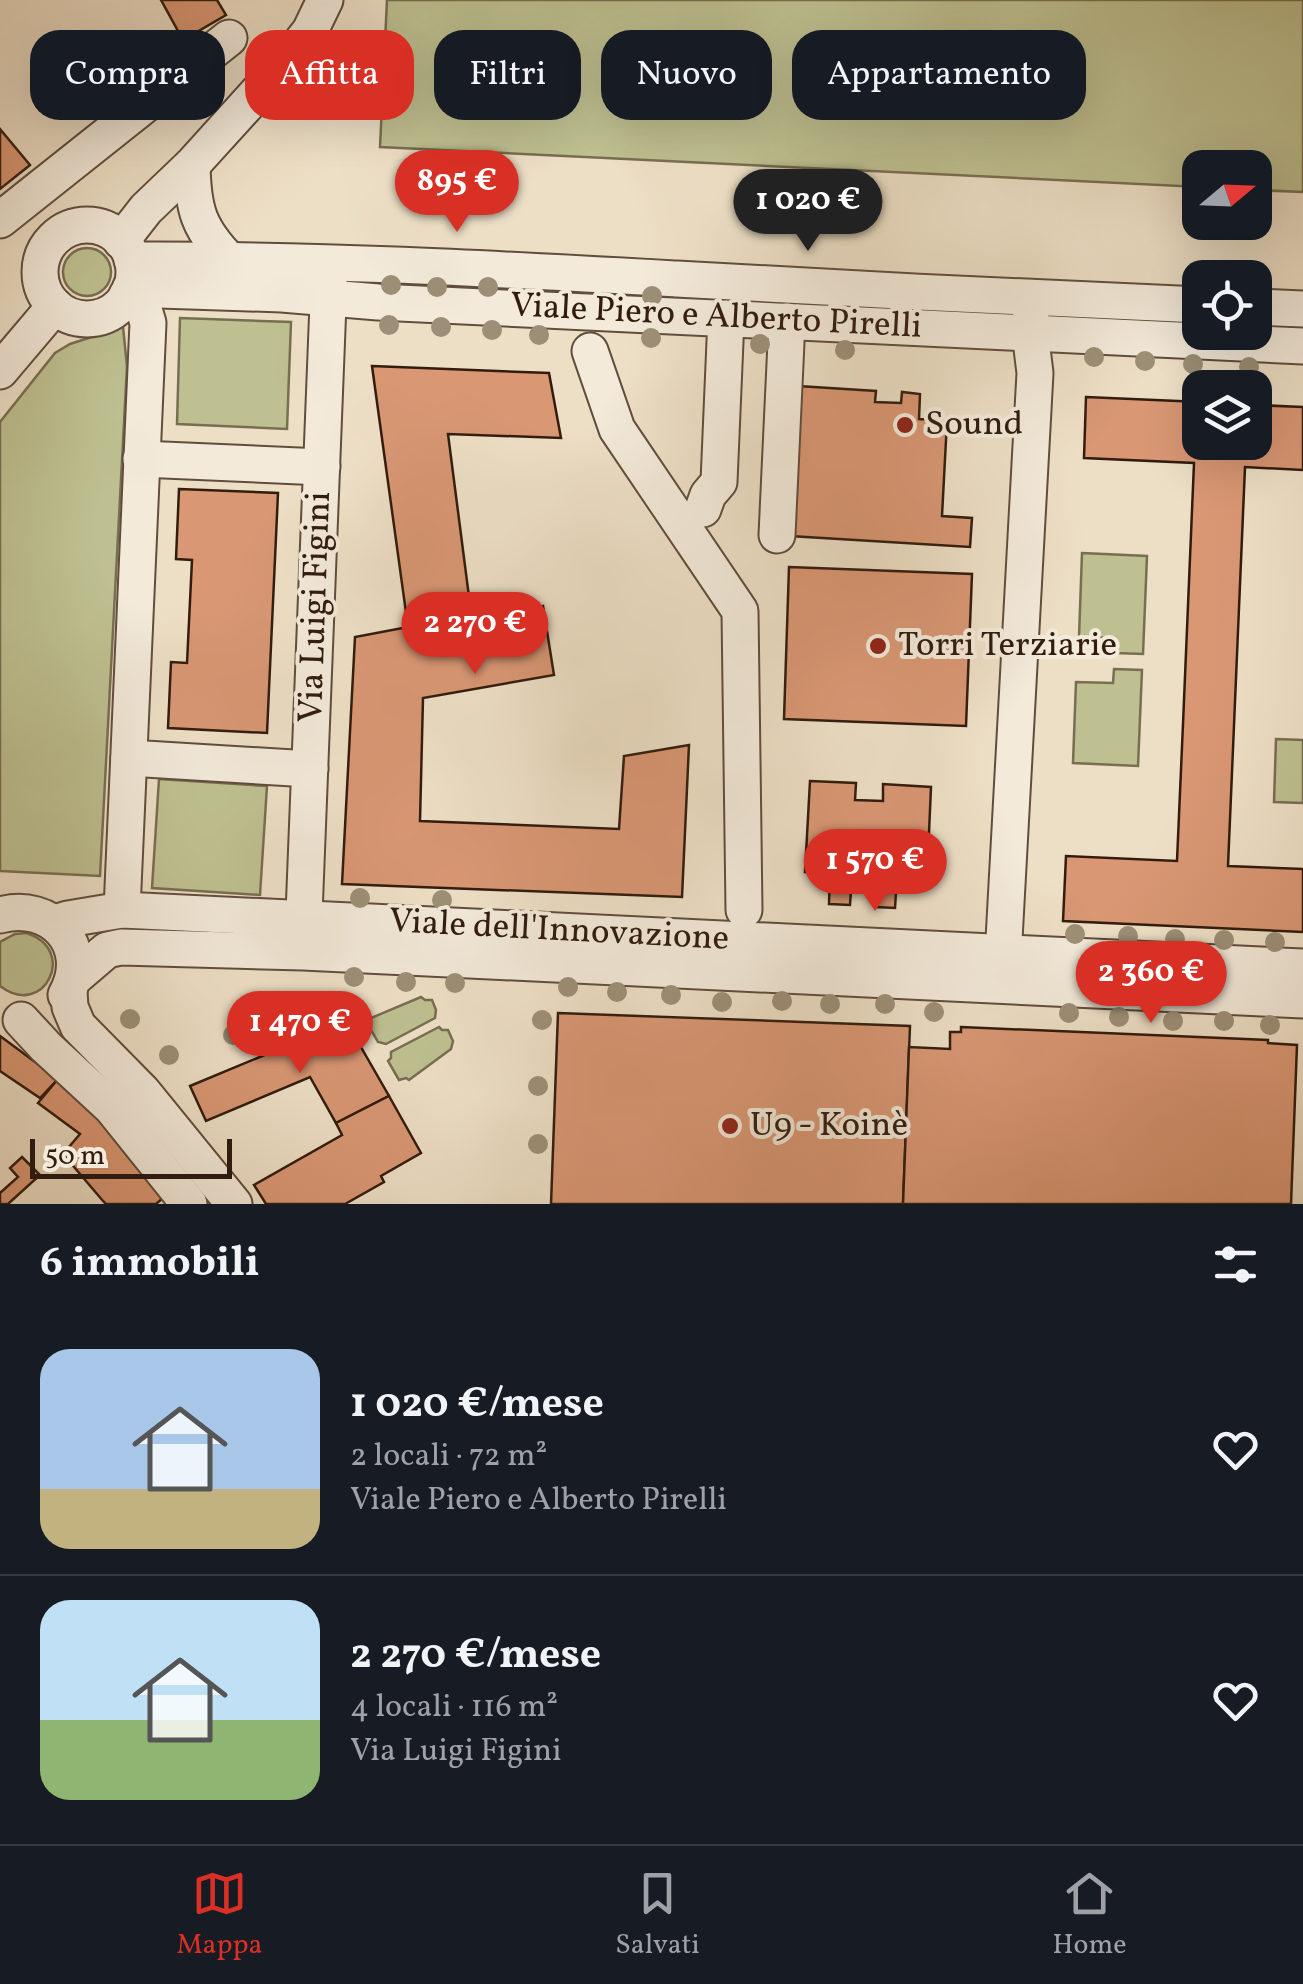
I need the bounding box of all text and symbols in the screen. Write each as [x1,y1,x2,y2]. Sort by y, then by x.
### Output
chip: Compra [30,30,225,120]
chip: Affitta [245,30,414,120]
chip: Filtri [434,30,581,120]
chip: Nuovo [601,30,772,120]
chip: Appartamento [792,30,1086,120]
pin: 895 € [387,150,527,235]
north arrow [1182,150,1272,240]
map controls [1182,150,1272,460]
text: 895 € [417,160,497,204]
pin: 1 020 € [716,169,900,254]
text: 1 020 € [755,179,861,223]
button: locate [1182,260,1272,350]
street label: Viale Piero e Alberto Pirelli [509,282,923,352]
button: layers [1182,370,1272,460]
place label: Sound [925,401,1023,449]
marker: Sound [894,414,916,436]
street label: Via Luigi Figini [288,490,344,724]
pin: 2 270 € [383,592,567,677]
text: 2 270 € [423,602,527,646]
place label: Torri Terziarie [898,622,1117,670]
marker: Torri Terziarie [867,635,889,657]
pin: 1 570 € [783,829,967,914]
text: 1 570 € [826,839,924,883]
street label: Viale dell'Innovazione [388,898,730,964]
pin: 2 360 € [1059,941,1243,1026]
text: 2 360 € [1098,951,1204,995]
pin: 1 470 € [208,991,392,1076]
text: 1 470 € [249,1001,351,1045]
place label: U9 - Koinè [750,1102,908,1150]
marker: U9 - Koinè [719,1115,741,1137]
scale bar [30,1134,232,1178]
text: 50 m [45,1137,105,1176]
text: 6 immobili [40,1235,260,1294]
icon: filters [1208,1237,1263,1292]
text: 1 020 €/mese [350,1376,604,1435]
icon: home [120,1389,240,1509]
icon: heart [1208,1422,1263,1477]
text: 2 locali · 72 m² [350,1435,547,1479]
text: Viale Piero e Alberto Pirelli [350,1479,727,1523]
text: 2 270 €/mese [350,1627,601,1686]
icon: home [120,1640,240,1760]
icon: heart [1208,1673,1263,1728]
text: 4 locali · 116 m² [350,1686,558,1730]
text: Via Luigi Figini [350,1730,562,1774]
tab: Mappa [176,1866,262,1965]
tab: Salvati [615,1866,700,1965]
tab: Home [1053,1866,1127,1965]

